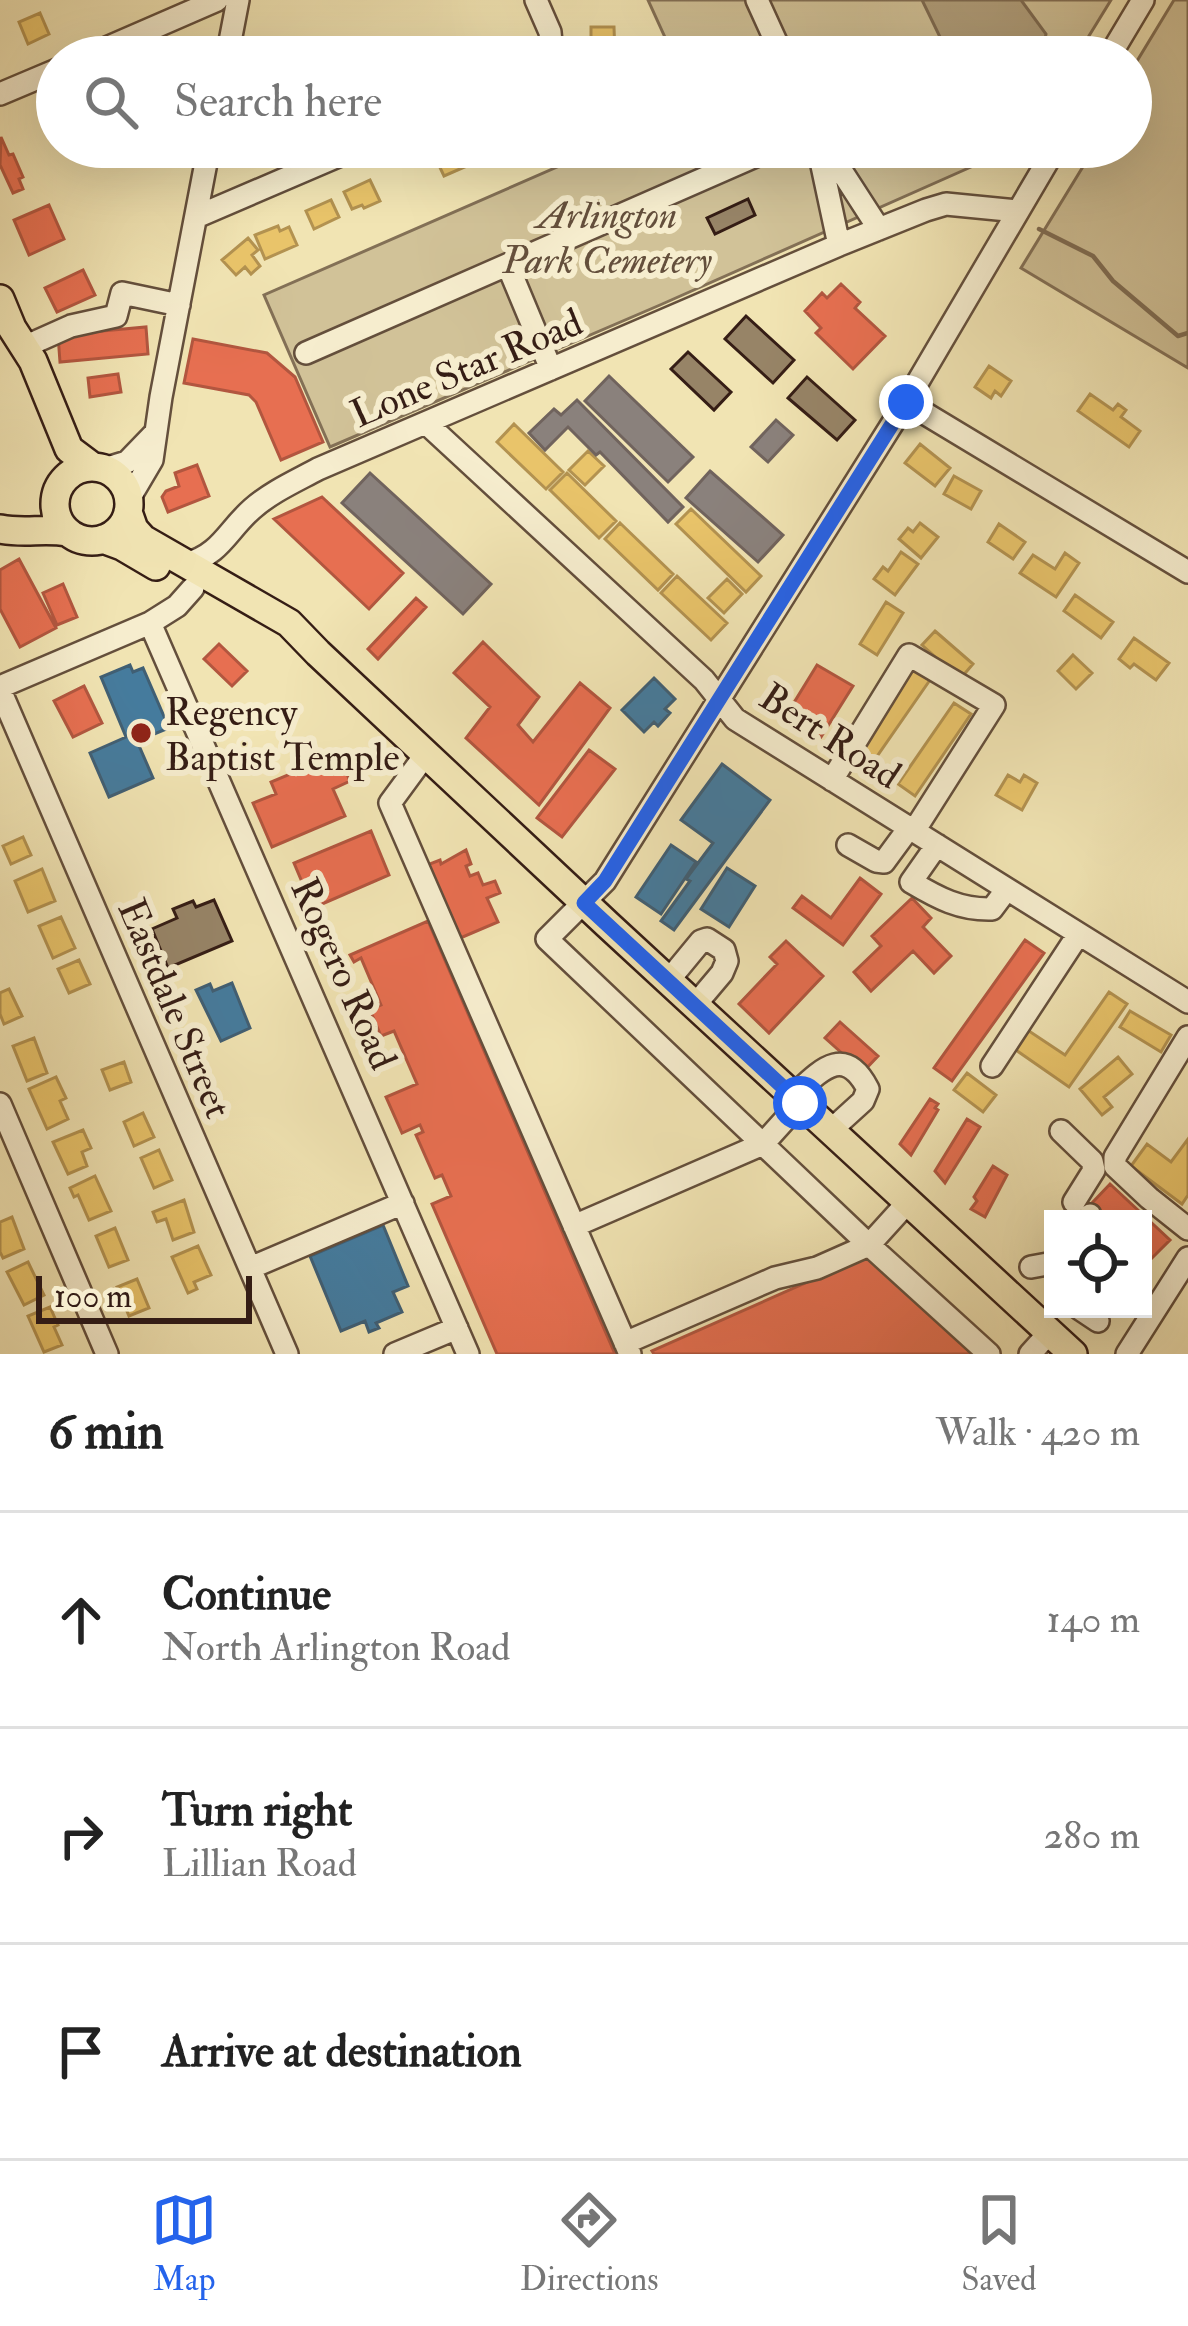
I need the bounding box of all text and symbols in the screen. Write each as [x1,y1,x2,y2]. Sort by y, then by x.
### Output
search box [36,36,1152,168]
icon: search [78,69,144,135]
text: Search here [174,74,382,130]
park label: Arlington Park Cemetery [501,191,713,285]
street label: Lone Star Road [344,298,590,439]
route end [879,375,933,429]
street label: Bert Road [750,672,910,800]
place label: Regency Baptist Temple [165,688,400,782]
marker: Regency Baptist Temple [128,720,154,746]
street label: Rogero Road [280,870,408,1077]
street label: Eastdale Street [106,891,243,1126]
route start [773,1076,827,1130]
map controls [1044,1210,1152,1318]
button: locate [1044,1210,1152,1318]
scale bar [36,1270,252,1323]
text: 100 m [54,1276,132,1317]
text: 6 min [48,1400,164,1464]
text: Walk · 420 m [936,1408,1140,1457]
text: Continue [162,1567,331,1623]
icon: ahead [48,1587,114,1653]
text: 140 m [1047,1595,1140,1644]
text: North Arlington Road [162,1623,511,1672]
text: Turn right [162,1783,352,1839]
icon: right [48,1803,114,1869]
text: 280 m [1043,1811,1140,1860]
text: Lillian Road [162,1839,357,1888]
icon: arrive [48,2019,114,2085]
text: Arrive at destination [162,2024,522,2080]
tab: Map [151,2187,217,2300]
tab: Directions [520,2187,659,2300]
tab: Saved [961,2187,1037,2300]

